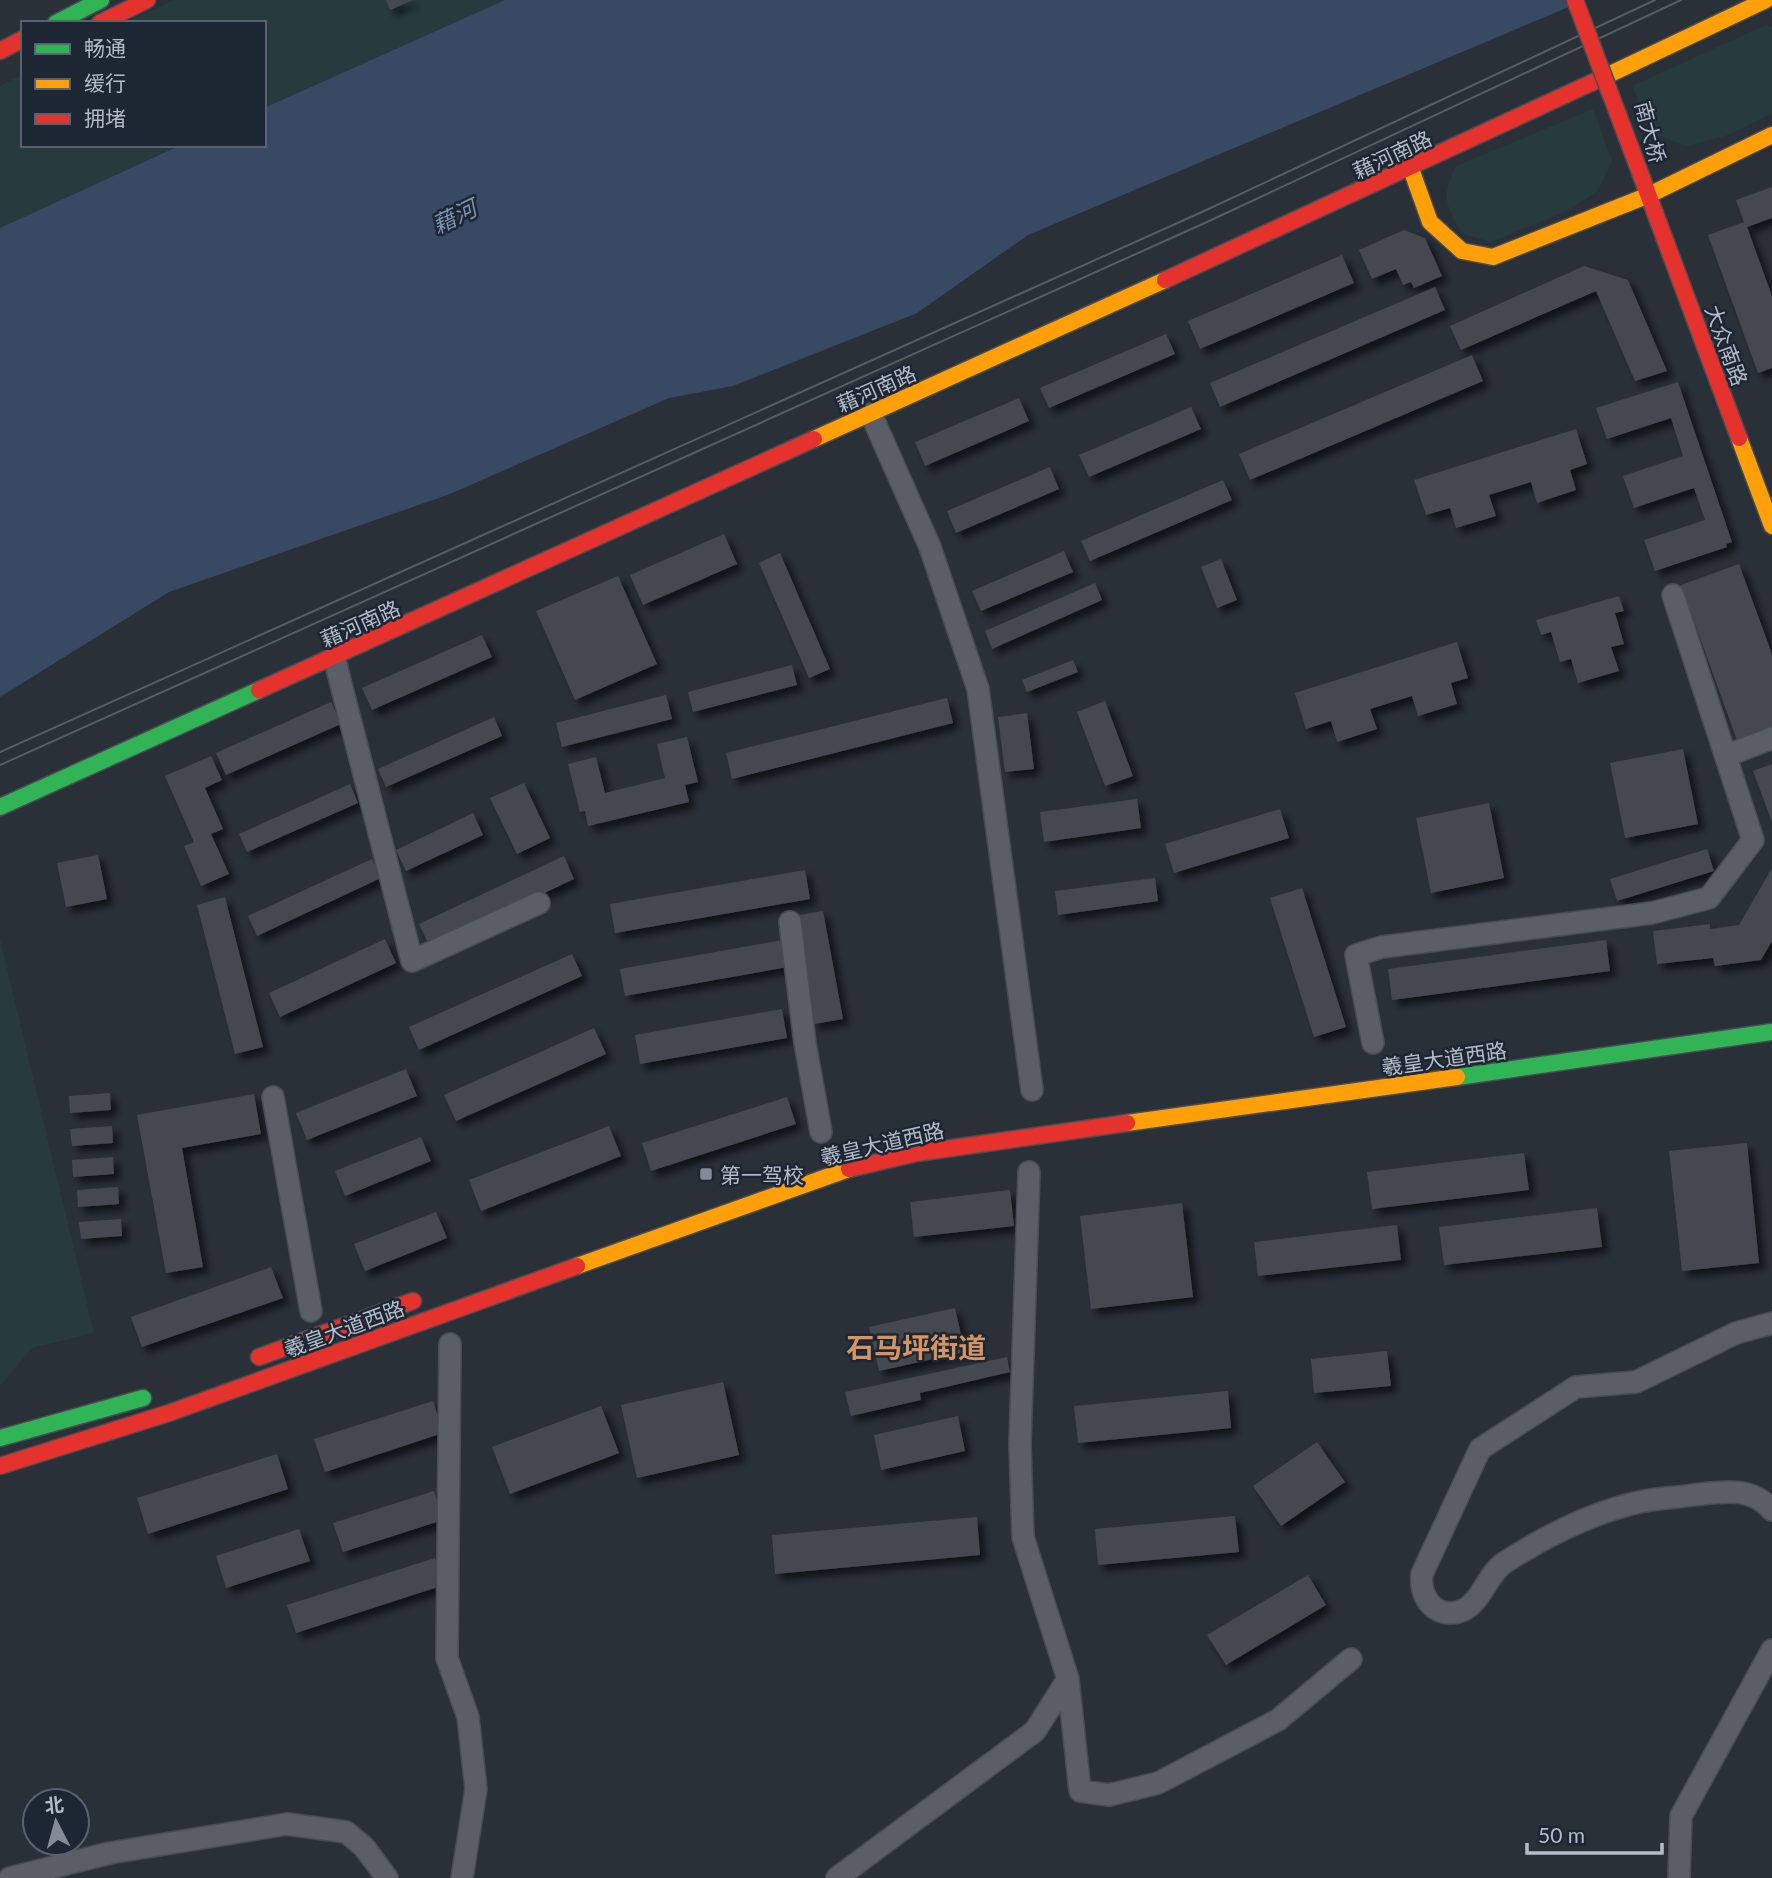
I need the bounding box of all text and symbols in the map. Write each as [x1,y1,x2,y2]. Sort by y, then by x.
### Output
legend [21,21,266,147]
text: 畅通 [84,35,126,60]
text: 缓行 [84,70,126,95]
street label: 南大桥 [1631,98,1671,166]
text: 拥堵 [84,105,126,130]
street label: 藉河南路 [1349,125,1435,183]
water label: 藉河 [427,192,484,239]
street label: 大众南路 [1701,301,1753,389]
street label: 藉河南路 [833,359,919,417]
street label: 藉河南路 [317,594,403,652]
street label: 羲皇大道西路 [1380,1037,1508,1079]
street label: 羲皇大道西路 [818,1117,946,1169]
place label: 第一驾校 [720,1162,804,1187]
marker: 第一驾校 [698,1166,714,1182]
street label: 羲皇大道西路 [281,1295,407,1361]
district label: 石马坪街道 [846,1330,986,1364]
north arrow [21,1787,91,1857]
text: 北 [44,1792,65,1817]
scale bar [1527,1812,1662,1856]
text: 50 m [1538,1822,1585,1847]

